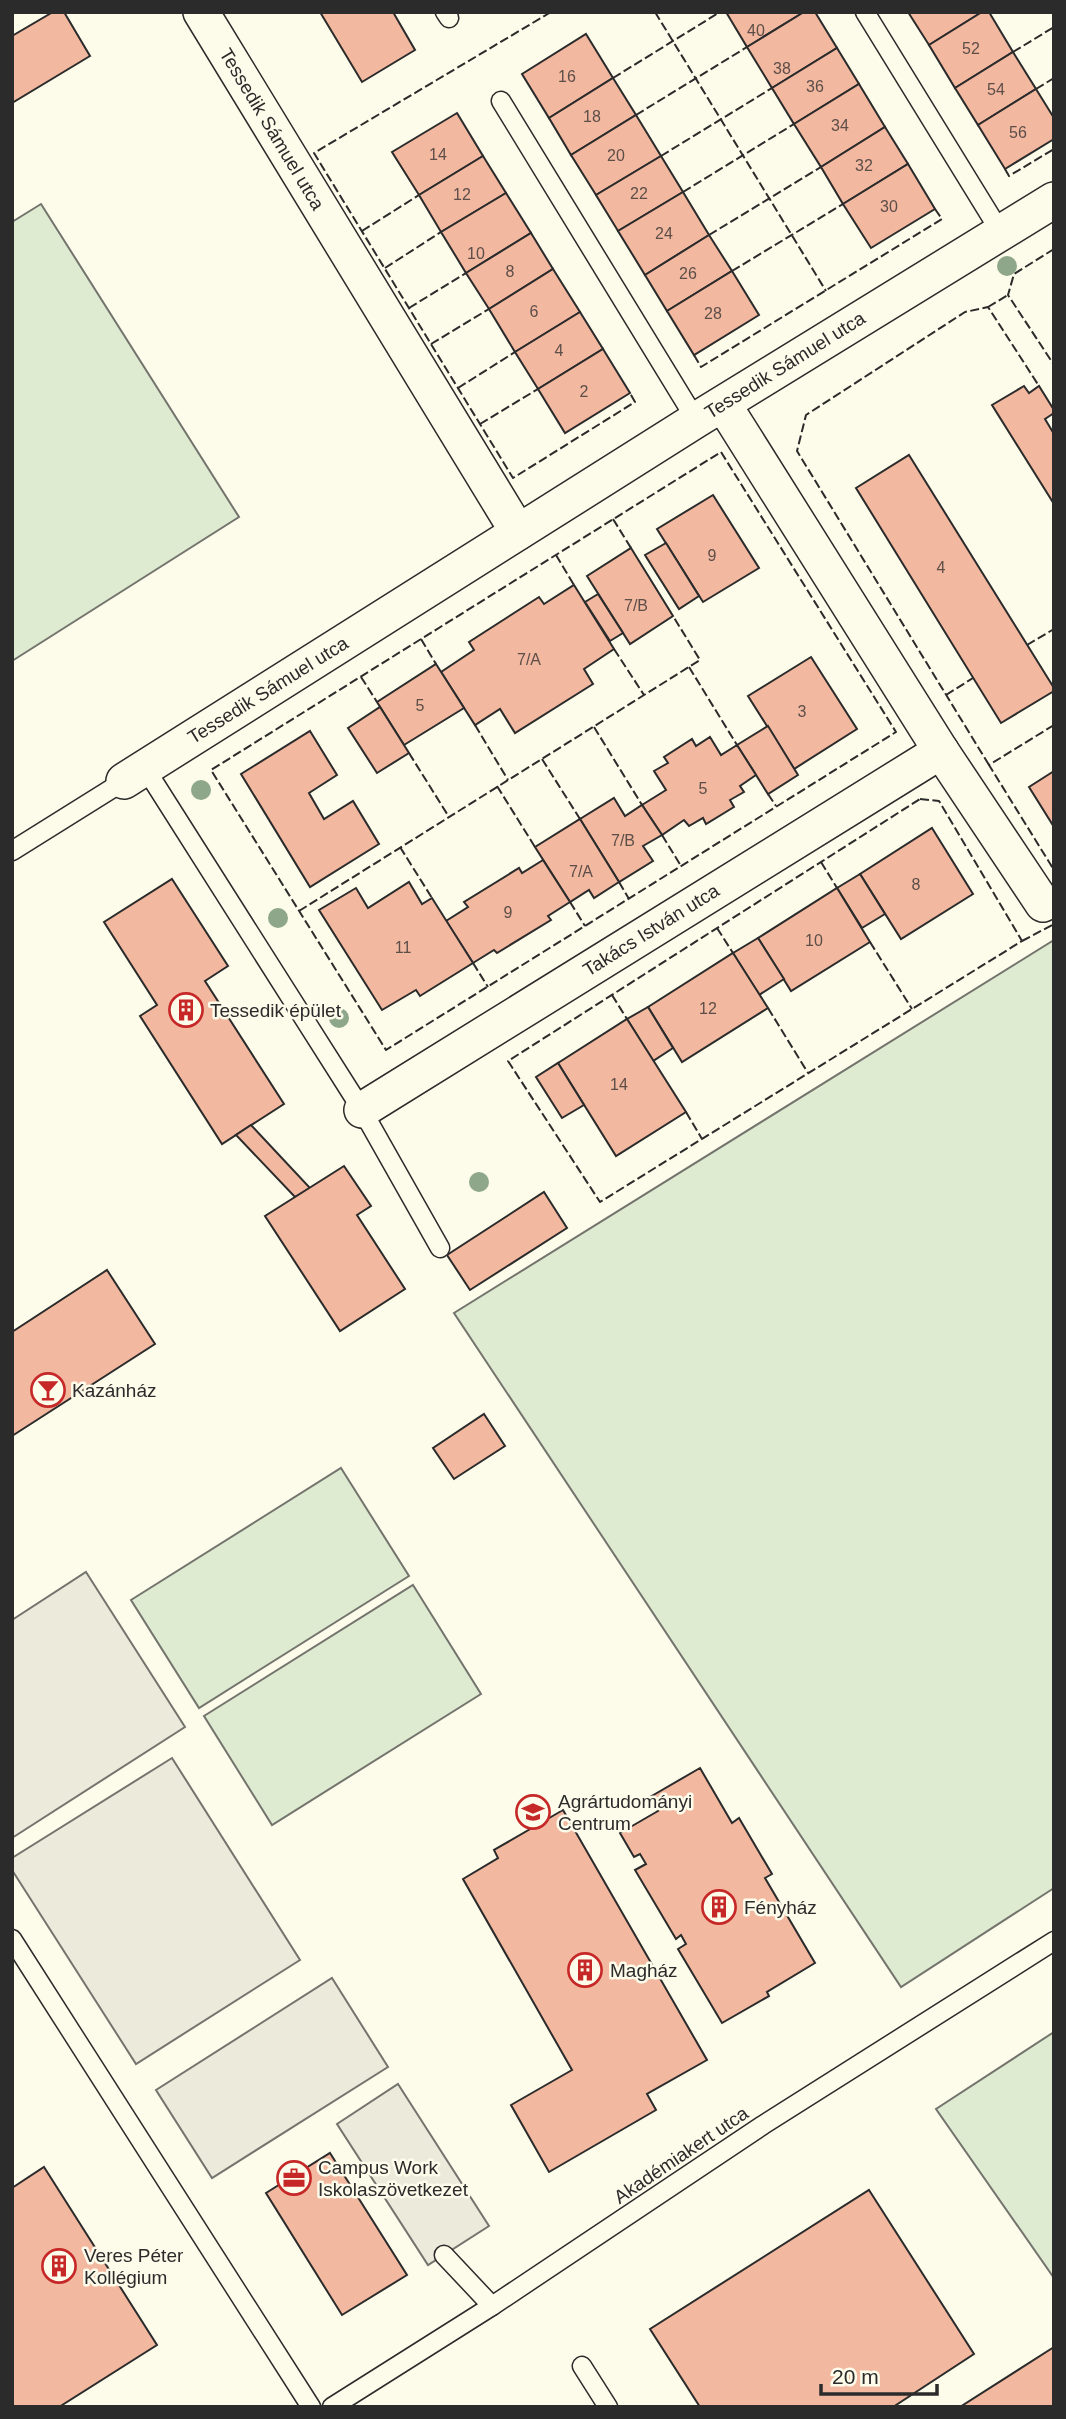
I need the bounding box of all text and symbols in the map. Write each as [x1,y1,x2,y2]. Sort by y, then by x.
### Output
house number: 40 [747,22,765,39]
house number: 52 [962,40,980,57]
street label: Tessedik Sámuel utca [215,44,329,214]
house number: 38 [773,60,791,77]
house number: 16 [558,68,576,85]
house number: 36 [806,78,824,95]
house number: 54 [987,81,1005,98]
house number: 18 [583,108,601,125]
house number: 34 [831,117,849,134]
house number: 56 [1009,124,1027,141]
house number: 14 [429,146,447,163]
house number: 20 [607,147,625,164]
house number: 32 [855,157,873,174]
house number: 22 [630,185,648,202]
house number: 12 [453,186,471,203]
house number: 30 [880,198,898,215]
house number: 24 [655,225,673,242]
house number: 10 [467,245,485,262]
house number: 8 [506,263,515,280]
house number: 26 [679,265,697,282]
house number: 6 [530,303,539,320]
house number: 28 [704,305,722,322]
street label: Tessedik Sámuel utca [701,307,869,423]
house number: 4 [555,342,564,359]
house number: 2 [580,383,589,400]
house number: 9 [708,547,717,564]
house number: 4 [937,559,946,576]
house number: 7/B [624,597,648,614]
street label: Tessedik Sámuel utca [184,632,352,748]
house number: 7/A [517,651,541,668]
house number: 5 [416,697,425,714]
house number: 3 [798,703,807,720]
house number: 5 [699,780,708,797]
house number: 7/B [611,832,635,849]
house number: 7/A [569,863,593,880]
house number: 8 [912,876,921,893]
street label: Takács István utca [579,879,723,980]
house number: 9 [504,904,513,921]
house number: 10 [805,932,823,949]
house number: 11 [395,939,411,956]
building icon: Tessedik épület [167,991,205,1029]
place label: Tessedik épület [210,1000,342,1021]
house number: 12 [699,1000,717,1017]
house number: 14 [610,1076,628,1093]
bar icon: Kazánház [29,1371,67,1409]
place label: Kazánház [72,1380,157,1401]
place label: Agrártudományi Centrum [558,1791,692,1834]
school or university icon: Agrártudományi Centrum [514,1793,552,1831]
building icon: Fényház [700,1888,738,1926]
place label: Fényház [744,1897,817,1918]
building icon: Magház [566,1951,604,1989]
place label: Magház [610,1960,678,1981]
street label: Akadémiakert utca [610,2102,752,2208]
place label: Campus Work Iskolaszövetkezet [318,2157,469,2200]
office icon: Campus Work Iskolaszövetkezet [275,2159,313,2197]
place label: Veres Péter Kollégium [84,2245,184,2288]
building icon: Veres Péter Kollégium [40,2247,78,2285]
scale bar [821,2352,936,2396]
text: 20 m [832,2365,879,2388]

